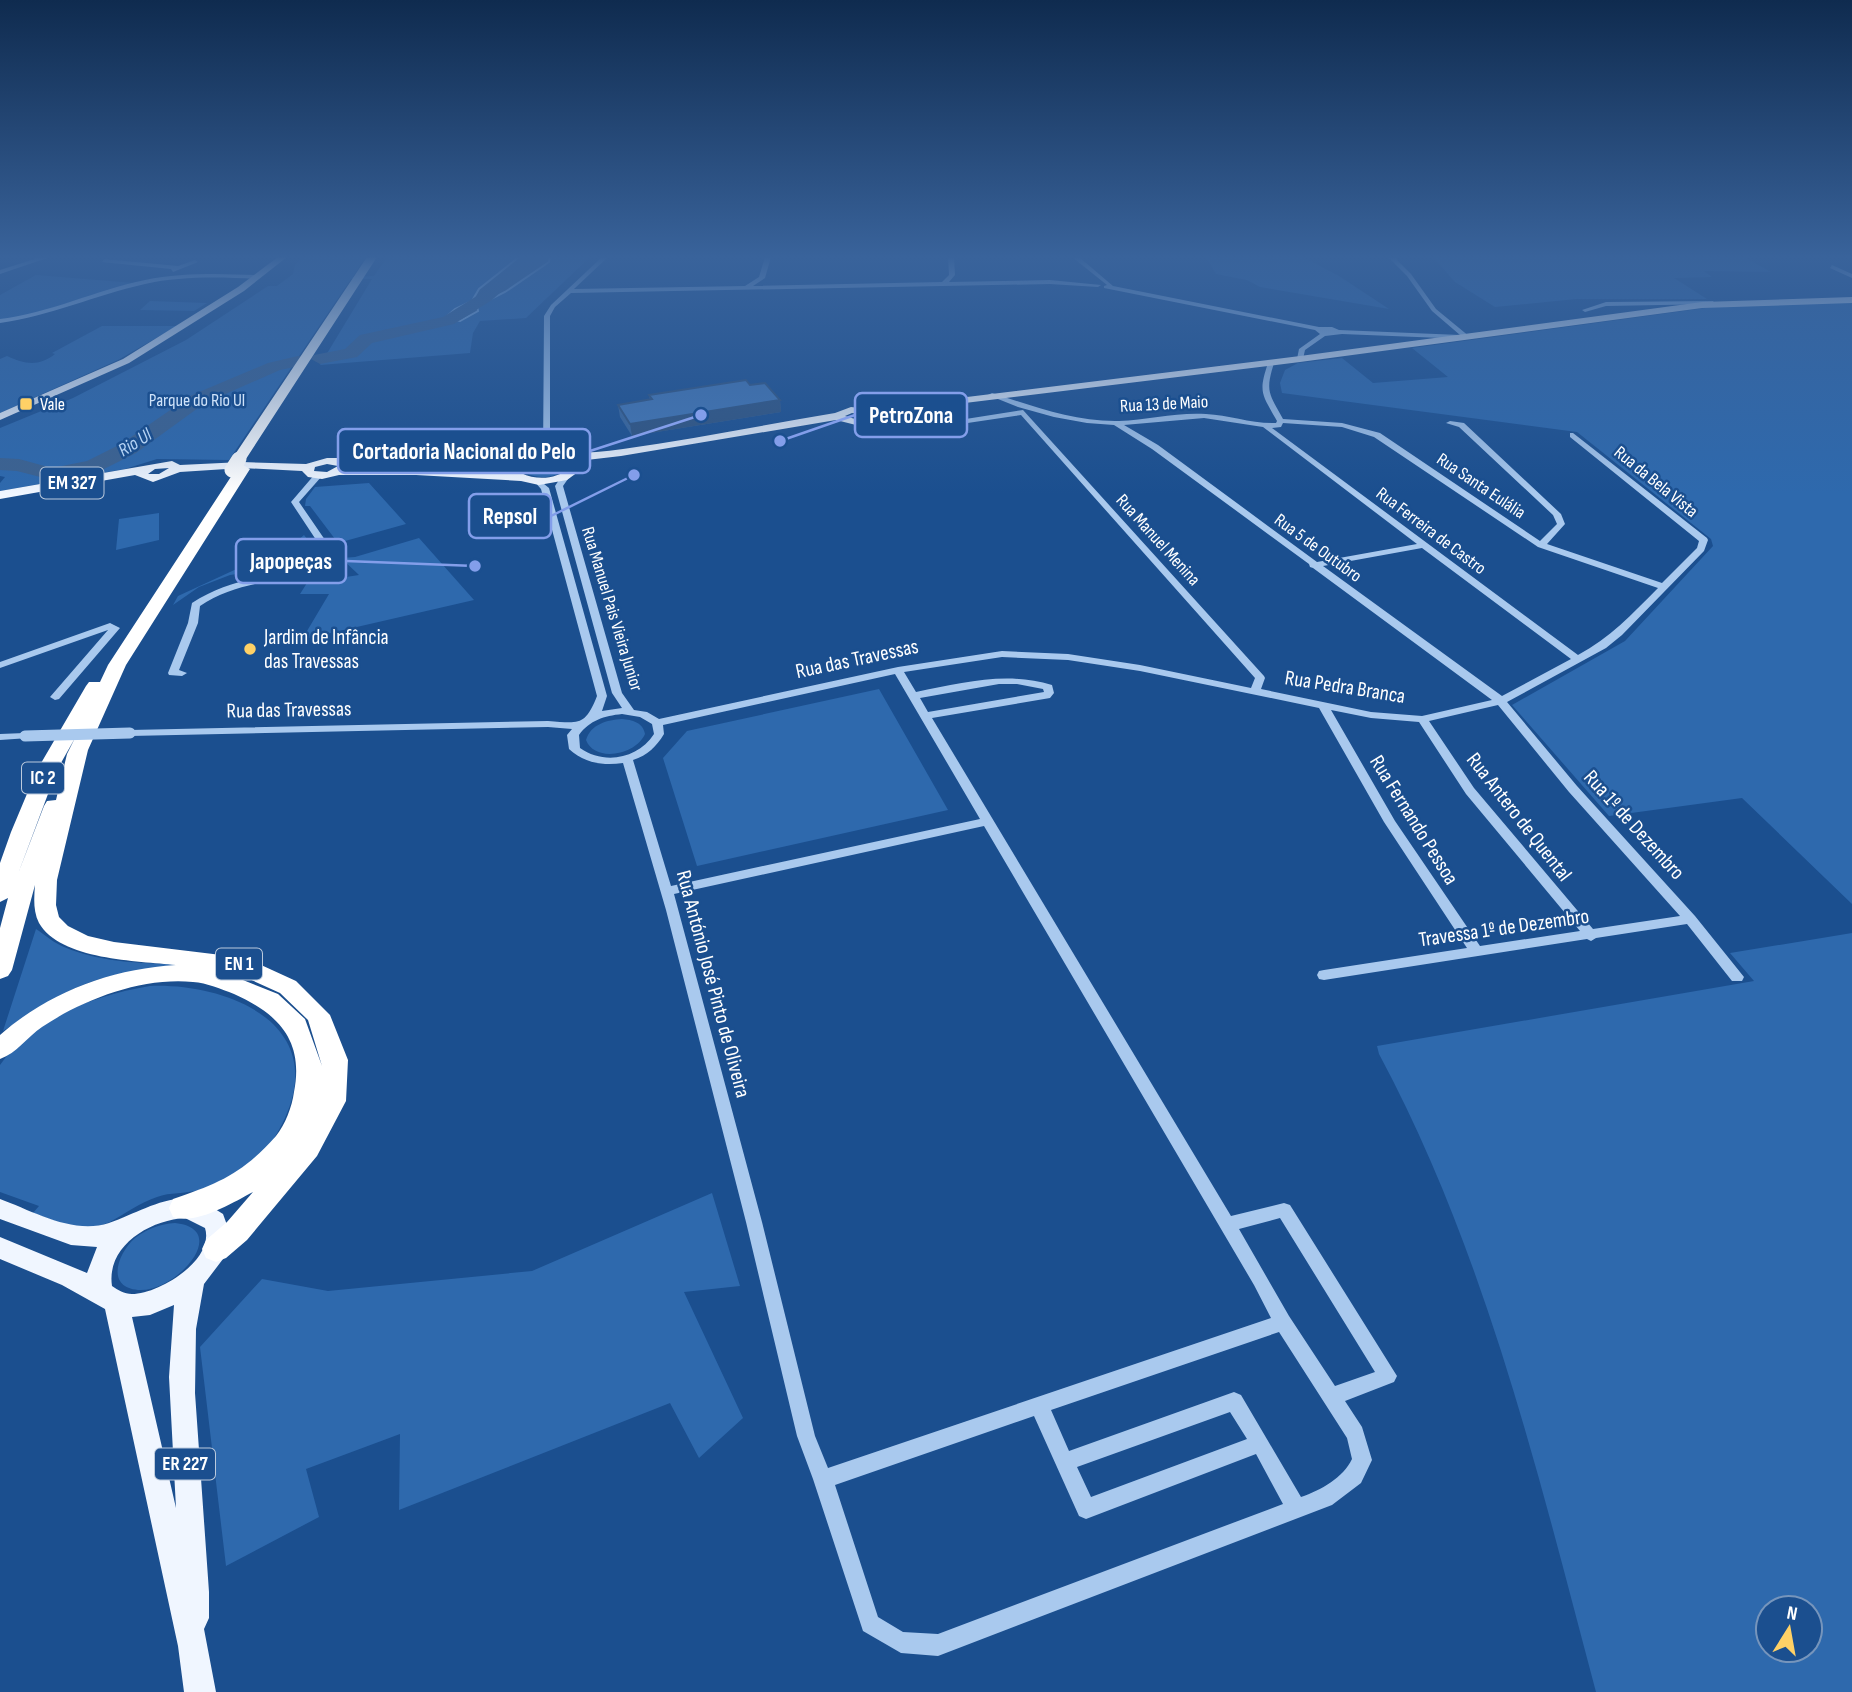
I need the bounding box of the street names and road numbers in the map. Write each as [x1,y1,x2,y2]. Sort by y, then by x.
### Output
street label: Rua 13 de Maio [1119,391,1209,417]
street label: Rua da Bela Vista [1610,442,1702,522]
street label: Rua Santa Eulália [1433,449,1529,523]
road number: EM 327 [41,468,104,498]
street label: Rua Ferreira de Castro [1372,483,1490,579]
street label: Rua Manuel Menina [1112,490,1205,590]
street label: Rua 5 de Outubro [1270,509,1366,587]
street label: Rua Manuel Pais Vieira Junior [577,524,647,694]
street label: Rua das Travessas [793,634,921,684]
street label: Rua Pedra Branca [1283,665,1407,709]
street label: Rua das Travessas [226,696,352,724]
street label: Rua Antero de Quental [1461,748,1577,886]
street label: Rua Fernando Pessoa [1364,751,1464,889]
road number: IC 2 [22,762,64,793]
street label: Rua 1º de Dezembro [1578,765,1690,885]
street label: Rua António José Pinto de Oliveira [671,868,755,1100]
street label: Travessa 1º de Dezembro [1417,904,1591,952]
road number: EN 1 [216,948,262,980]
road number: ER 227 [155,1448,215,1480]

